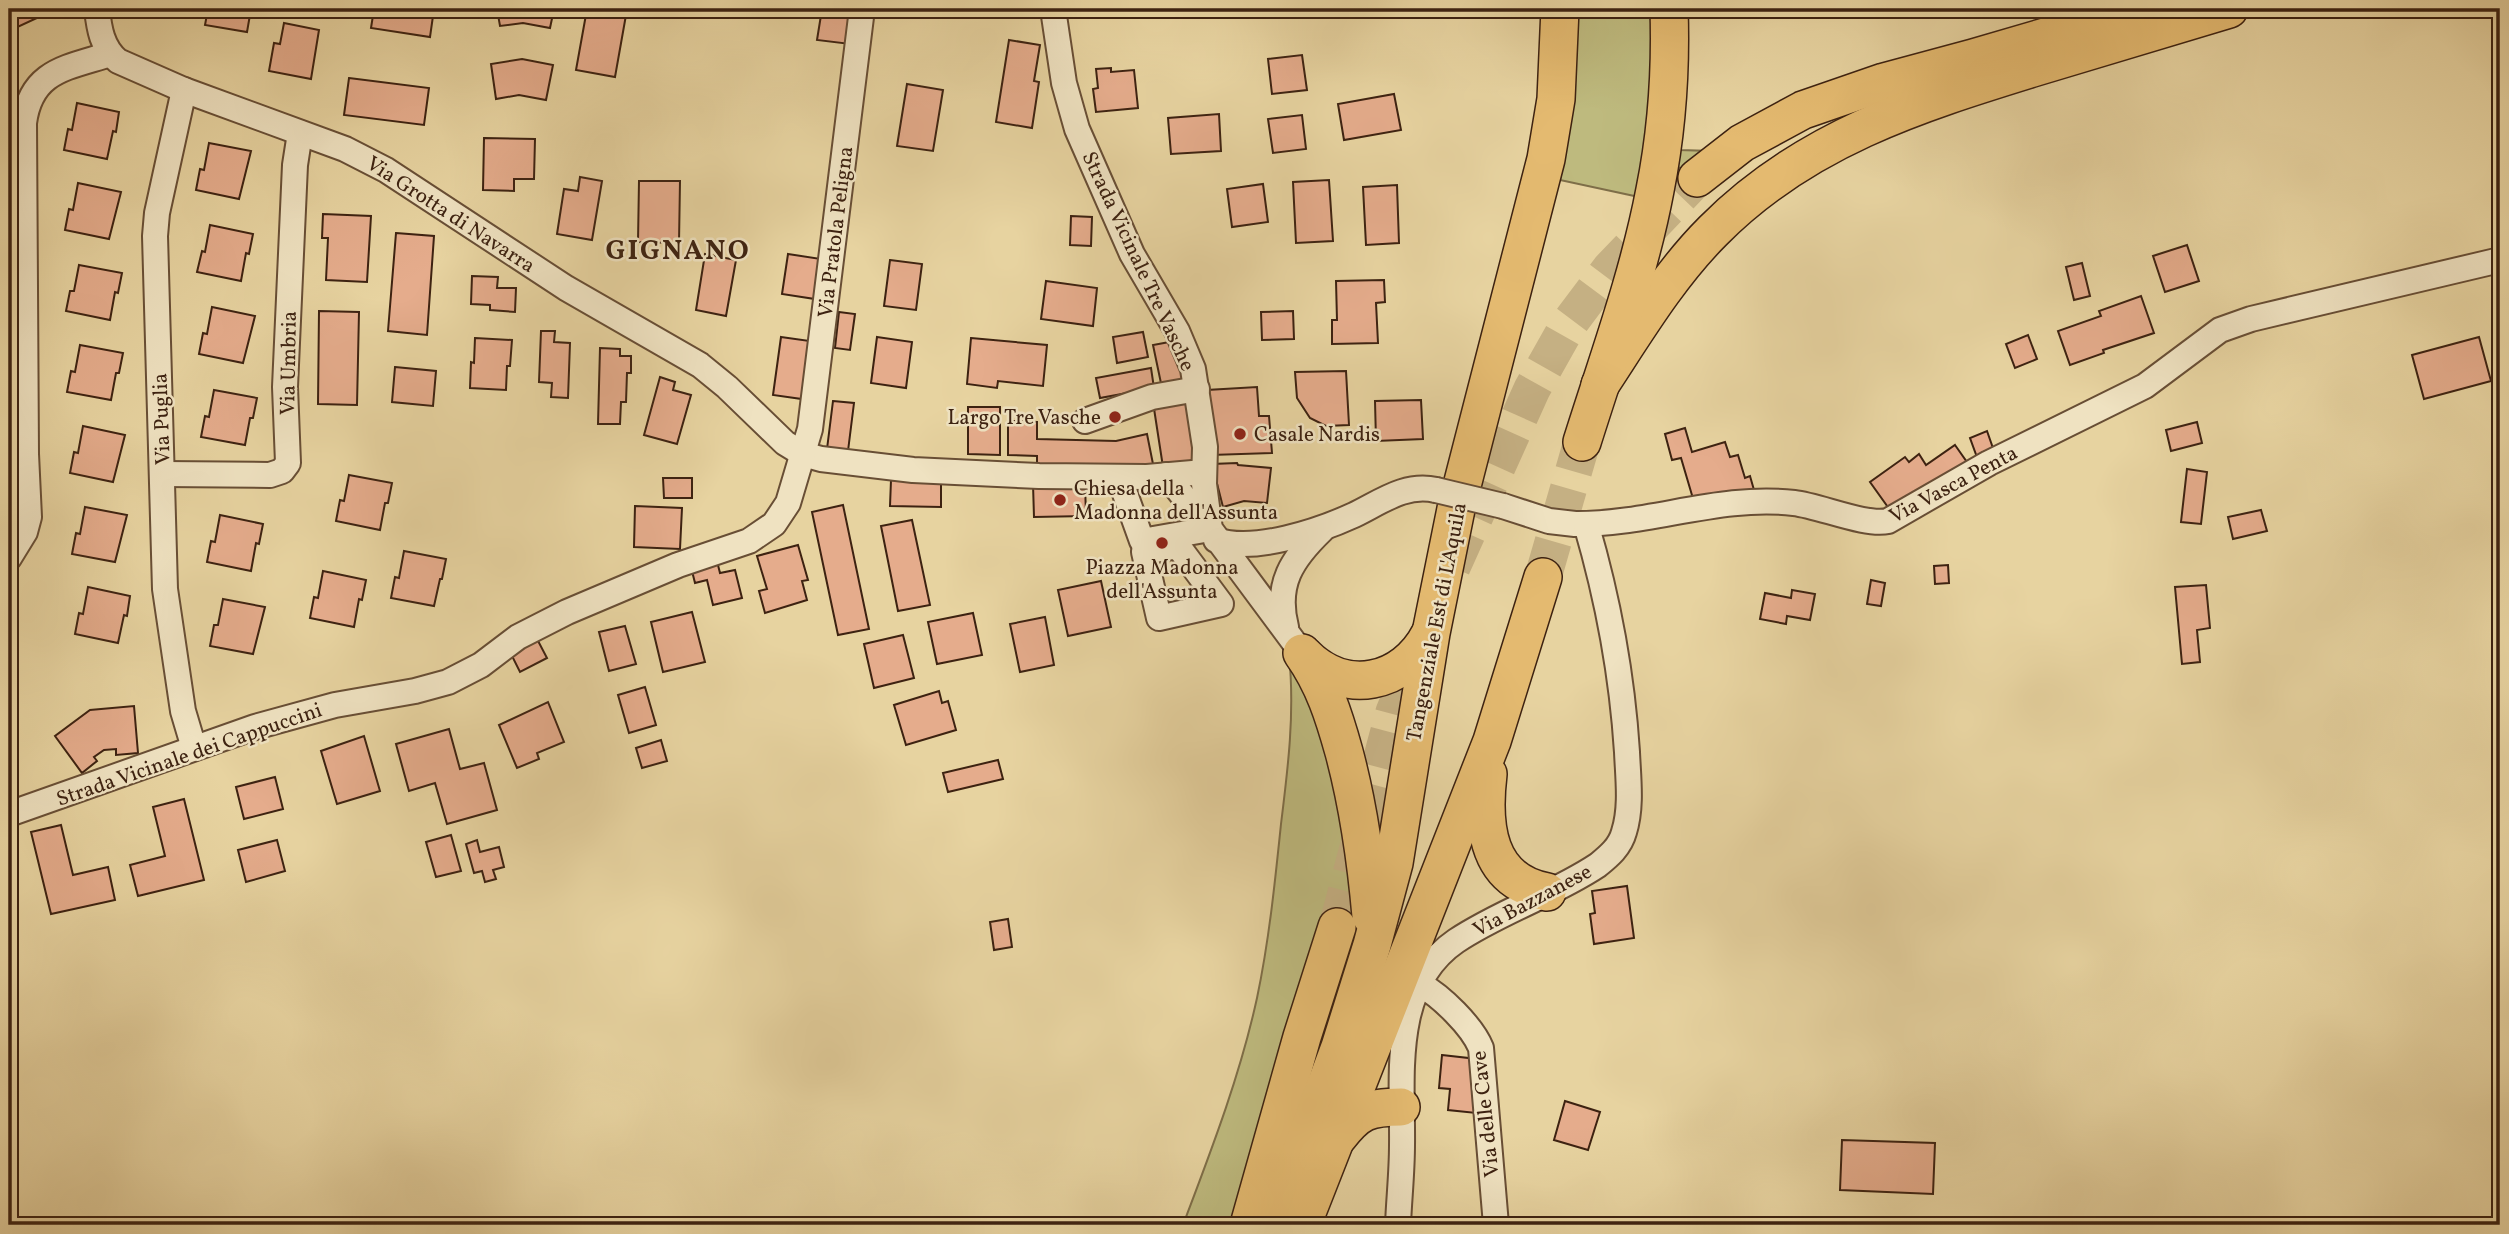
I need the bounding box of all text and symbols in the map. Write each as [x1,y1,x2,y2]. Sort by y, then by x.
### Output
street label: Via Pratola Peligna [812,145,861,320]
street label: Strada Vicinale Tre Vasche [1074,147,1201,376]
street label: Via Grotta di Navarra [360,150,540,281]
district label: GIGNANO [605,232,751,271]
street label: Via Umbria [274,311,305,415]
street label: Via Puglia [146,372,179,466]
place label: Largo Tre Vasche [947,404,1101,433]
marker: Largo Tre Vasche [1107,409,1123,425]
place label: Casale Nardis [1254,421,1380,450]
marker: Casale Nardis [1232,426,1248,442]
street label: Via Vasca Penta [1884,439,2023,531]
place label: Chiesa della Madonna dell'Assunta [1074,475,1278,528]
marker: Chiesa della Madonna dell'Assunta [1052,492,1068,508]
street label: Tangenziale Est di L'Aquila [1400,500,1475,744]
marker: Piazza Madonna dell'Assunta [1154,535,1170,551]
place label: Piazza Madonna dell'Assunta [1085,554,1239,607]
street label: Strada Vicinale dei Cappuccini [53,696,326,815]
street label: Via Bazzanese [1468,858,1597,945]
street label: Via delle Cave [1465,1049,1508,1179]

